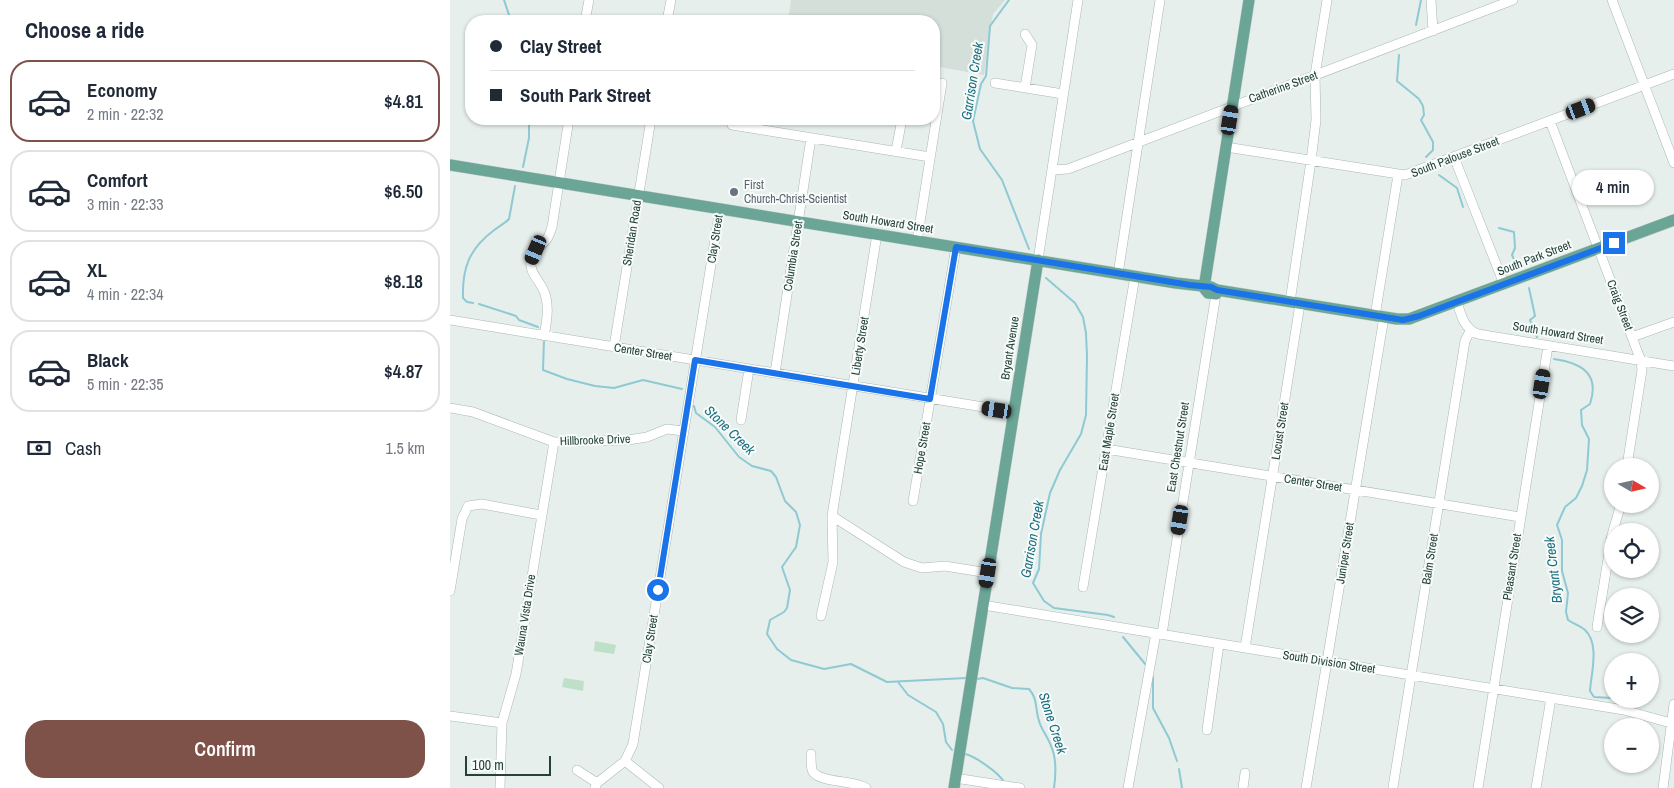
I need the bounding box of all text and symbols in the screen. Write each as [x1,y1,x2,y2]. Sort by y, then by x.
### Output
text: Choose a ride [25,15,144,45]
text: Clay Street [520,33,601,59]
water label: Garrison Creek [957,40,987,121]
street label: Catherine Street [1246,67,1320,107]
text: Economy [87,77,157,103]
icon: car [27,79,72,124]
text: South Park Street [520,82,651,108]
text: $4.81 [384,88,423,114]
car [1564,97,1597,121]
text: 2 min · 22:32 [87,103,164,125]
car [1220,104,1239,136]
street label: South Palouse Street [1409,133,1502,181]
text: Comfort [87,167,148,193]
icon: car [27,169,72,214]
callout: 4 min [1573,170,1655,206]
text: 4 min [1596,176,1630,198]
place label: First Church-Christ-Scientist [744,177,847,207]
text: $6.50 [384,178,423,204]
marker: First Church-Christ-Scientist [728,186,740,198]
text: 3 min · 22:33 [87,193,164,215]
street label: Sheridan Road [619,199,645,267]
street label: South Howard Street [842,207,935,237]
street label: Clay Street [703,213,727,264]
street label: Columbia Street [780,219,807,292]
route end [1603,232,1625,254]
car [523,233,548,267]
street label: South Park Street [1495,237,1573,279]
text: XL [87,257,107,283]
icon: car [27,259,72,304]
text: $8.18 [384,268,423,294]
street label: Craig Street [1603,277,1637,333]
text: 4 min · 22:34 [87,283,164,305]
street label: Liberty Street [847,315,873,376]
street label: Bryant Avenue [997,315,1023,381]
street label: South Howard Street [1512,318,1605,348]
street label: Center Street [613,340,673,365]
text: Black [87,347,129,373]
icon: car [27,349,72,394]
text: $4.87 [384,358,423,384]
car [1532,368,1551,400]
text: 5 min · 22:35 [87,373,164,395]
street label: East Maple Street [1095,392,1123,472]
car [981,400,1012,420]
water label: Stone Creek [701,401,760,460]
street label: East Chestnut Street [1163,401,1193,493]
street label: Locust Street [1268,401,1292,461]
street label: Hope Street [910,420,934,475]
street label: Hillbrooke Drive [559,431,631,449]
icon: cash [25,434,53,462]
text: Cash [65,435,101,461]
text: 1.5 km [386,437,425,459]
north arrow [1604,458,1659,512]
map controls [1604,458,1659,773]
street label: Center Street [1283,471,1343,496]
water label: Garrison Creek [1016,498,1048,579]
car [1170,504,1189,536]
street label: Juniper Street [1332,521,1358,585]
button: locate [1604,523,1659,578]
street label: Balm Street [1418,532,1442,586]
street label: Pleasant Street [1499,532,1525,601]
water label: Bryant Creek [1540,534,1566,604]
car [978,557,997,589]
street label: Wauna Vista Drive [511,573,539,657]
route start [647,579,669,601]
button: layers [1604,588,1659,643]
street label: Clay Street [638,613,662,664]
street label: South Division Street [1282,647,1377,677]
button: + [1604,653,1659,708]
water label: Stone Creek [1035,690,1072,757]
button: − [1604,718,1659,773]
button: Confirm [25,720,425,778]
scale bar [465,753,551,776]
text: 100 m [472,756,504,774]

